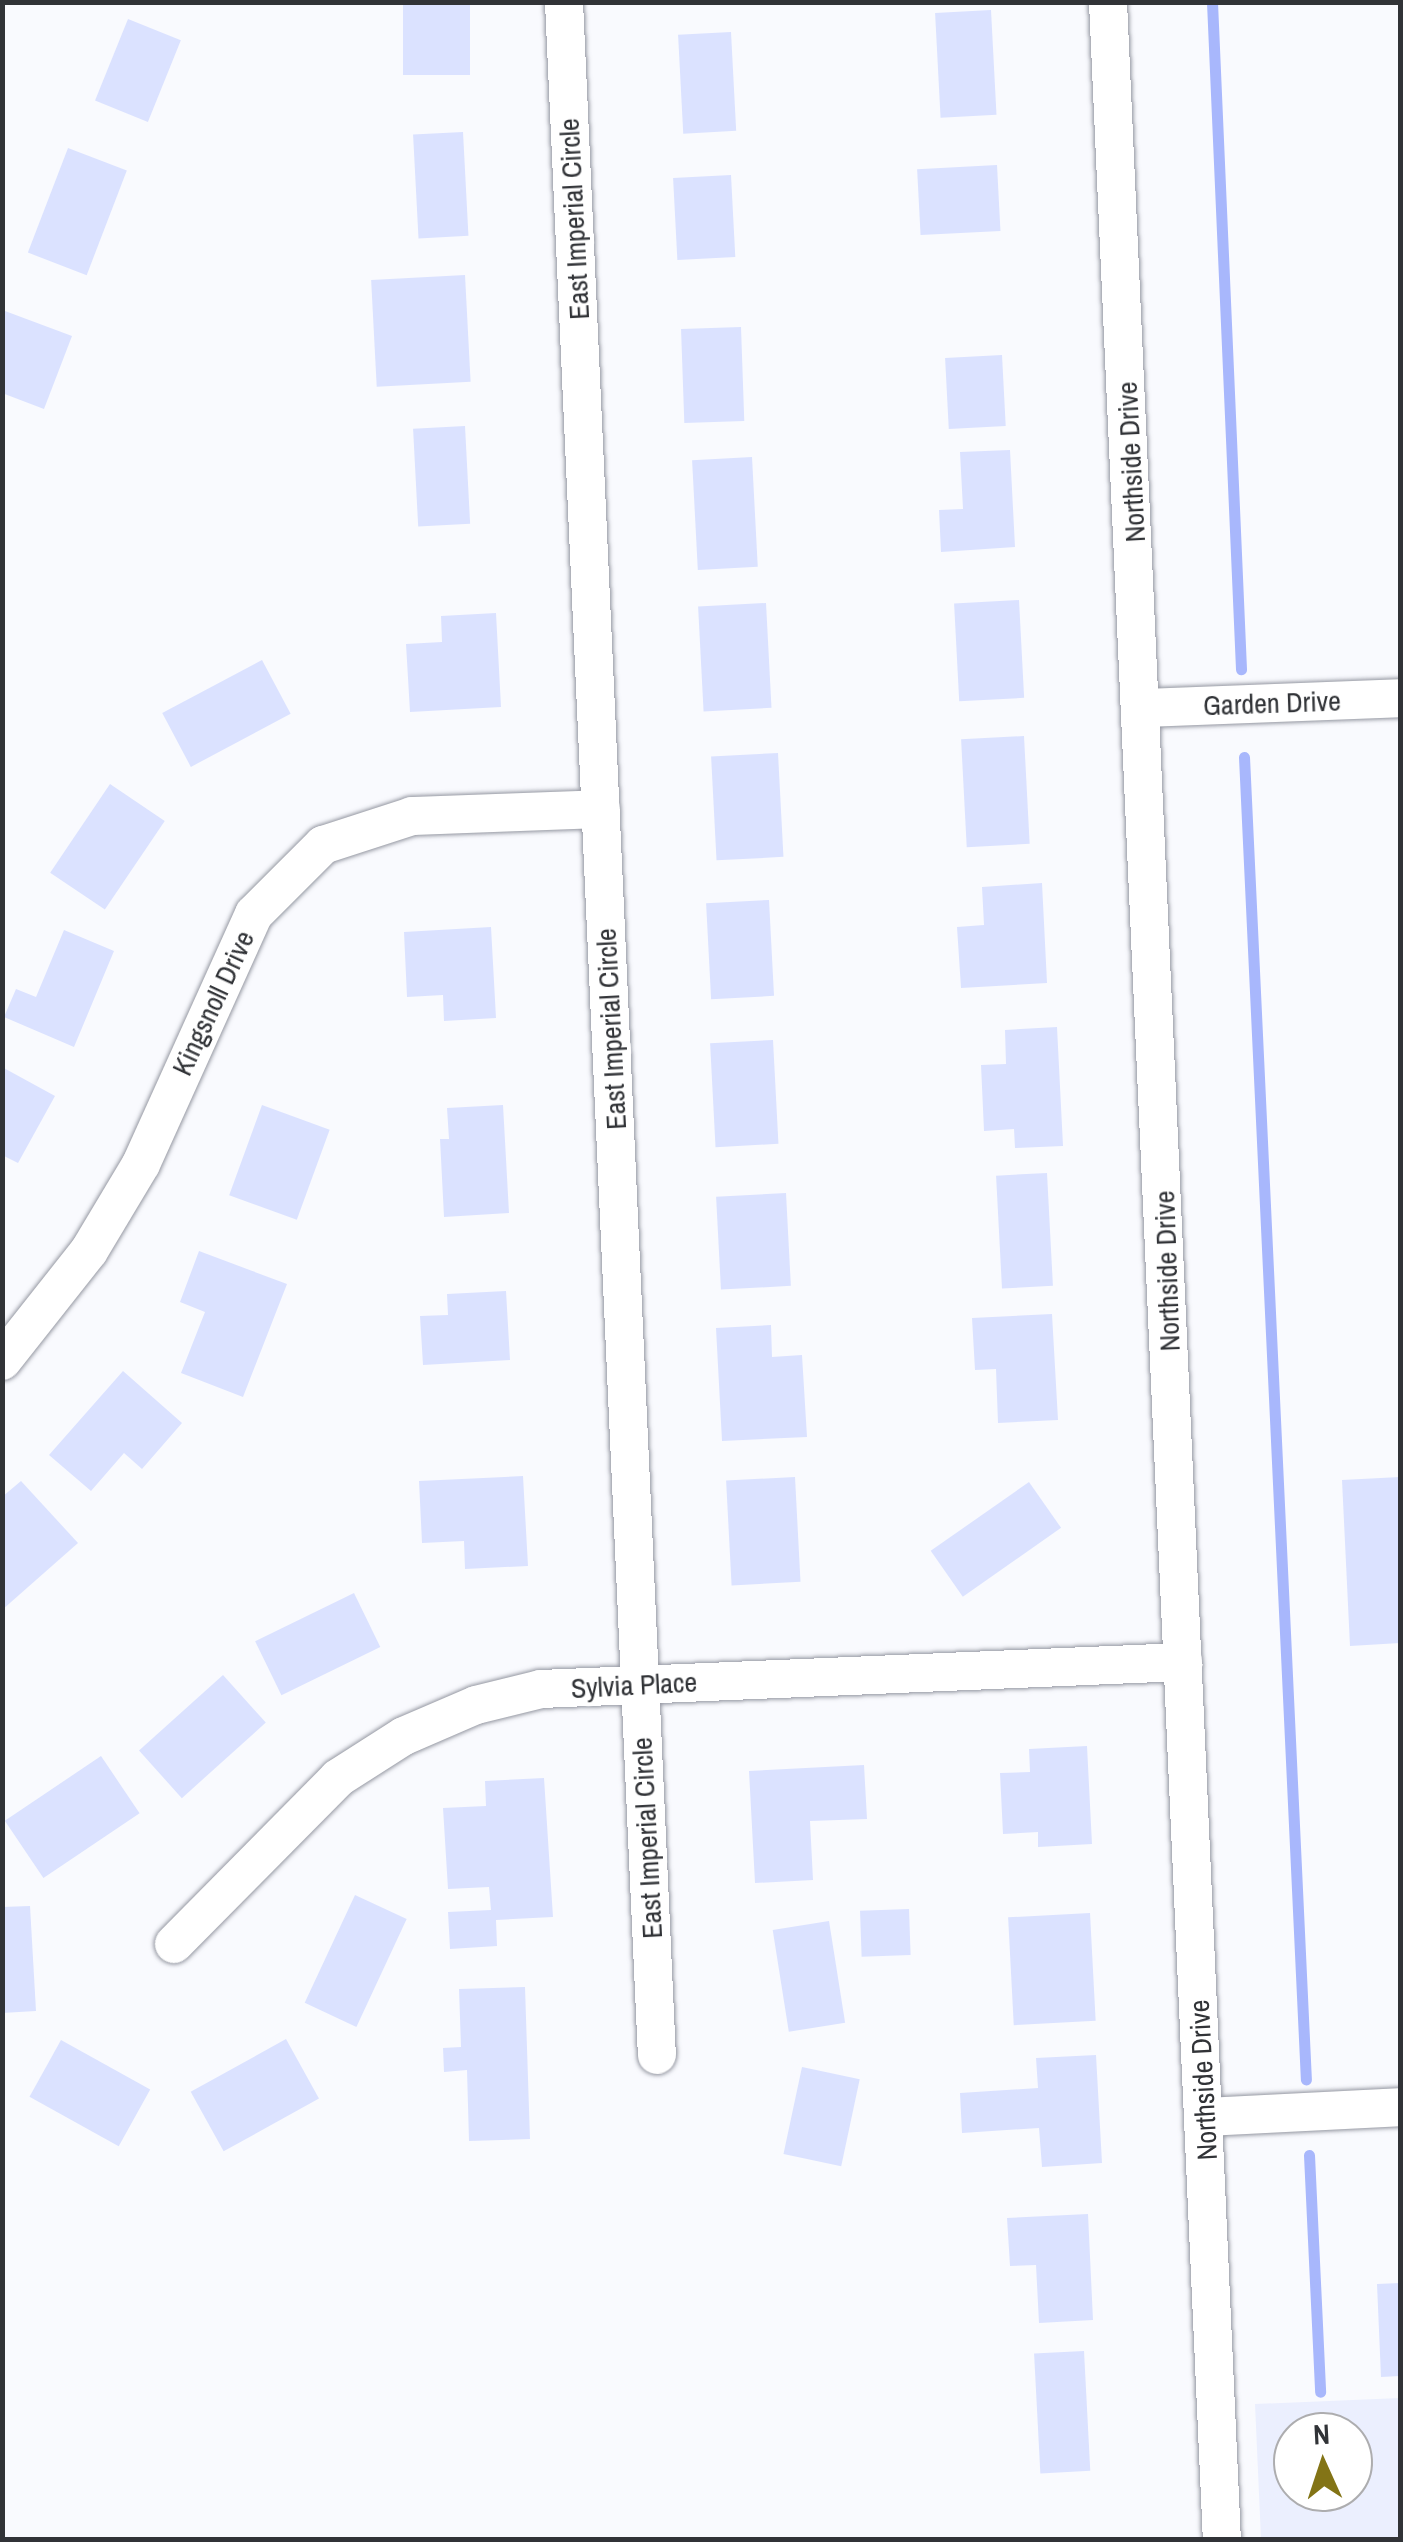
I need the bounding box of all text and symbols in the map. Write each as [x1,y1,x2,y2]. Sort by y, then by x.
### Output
street label: East Imperial Circle [552,117,596,321]
street label: Northside Drive [1110,381,1152,543]
street label: Garden Drive [1203,684,1341,722]
street label: Kingsnoll Drive [165,925,261,1081]
street label: East Imperial Circle [589,927,633,1131]
street label: Northside Drive [1147,1190,1187,1352]
street label: Sylvia Place [570,1665,698,1705]
street label: East Imperial Circle [625,1736,669,1940]
street label: Northside Drive [1182,1999,1224,2161]
north arrow [1273,2412,1373,2512]
text: N [1312,2415,1331,2453]

